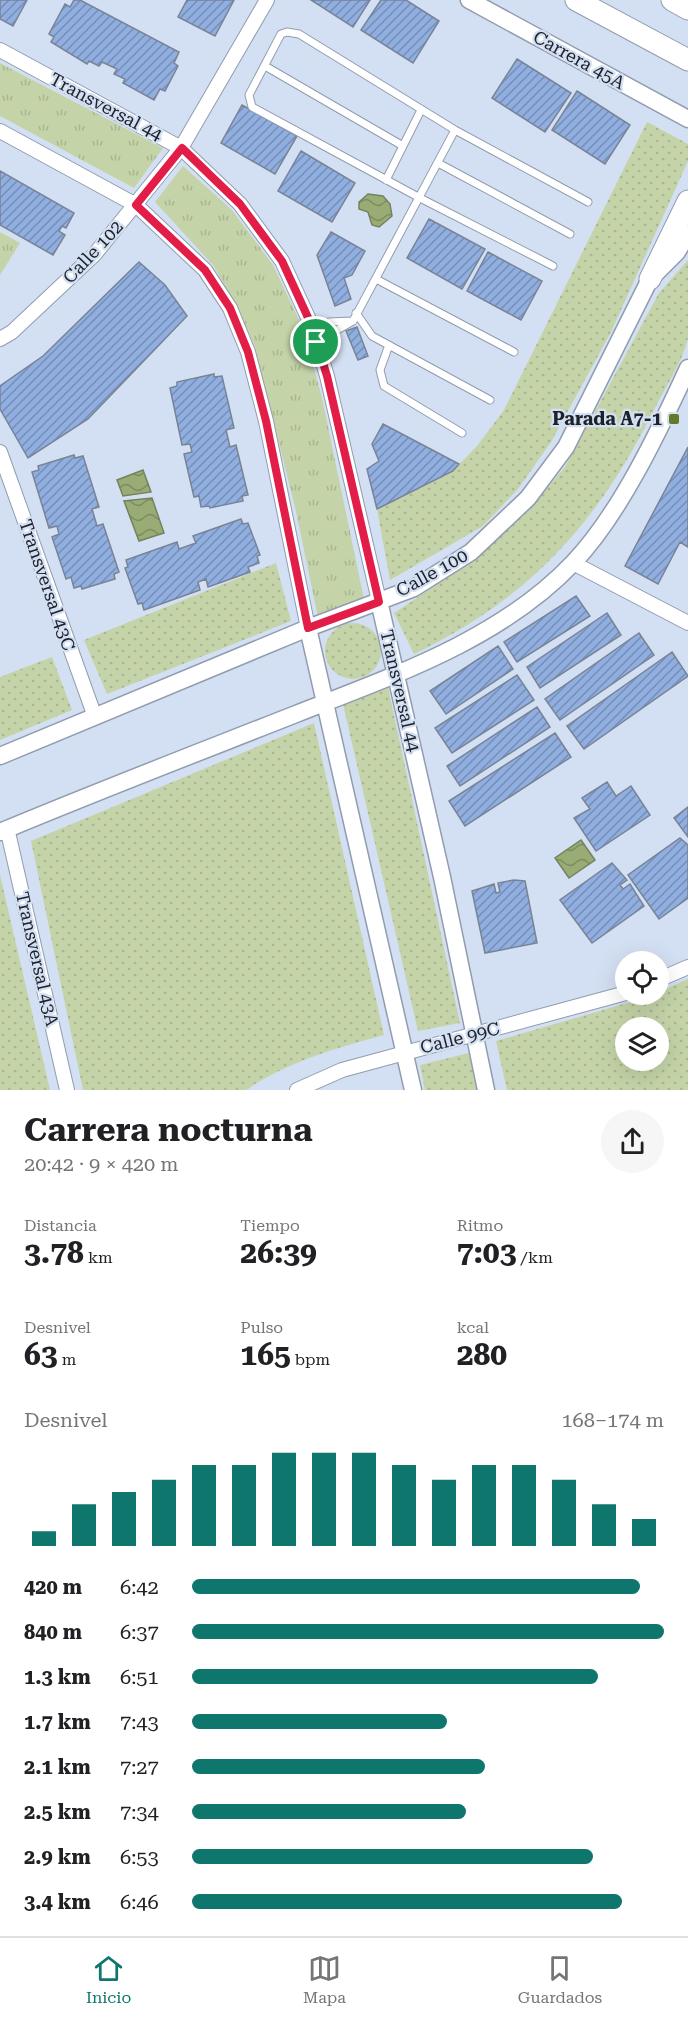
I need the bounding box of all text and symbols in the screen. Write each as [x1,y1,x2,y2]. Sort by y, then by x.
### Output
street label: Carrera 45A [530,26,629,94]
street label: Transversal 44 [46,68,166,145]
street label: Calle 102 [58,216,127,288]
pin [290,316,341,367]
icon: arrive [299,325,332,358]
place label: Parada A7-1 [552,408,662,429]
marker: Parada A7-1 [667,412,681,426]
street label: Transversal 43C [15,516,80,653]
street label: Calle 100 [392,544,471,601]
street label: Transversal 44 [376,628,425,754]
street label: Transversal 43A [12,890,63,1029]
map controls [615,951,669,1071]
button: locate [615,951,669,1005]
street label: Calle 99C [418,1017,502,1058]
button: layers [615,1017,669,1071]
text: Carrera nocturna [24,1110,313,1149]
button: share [601,1110,664,1173]
text: 20:42 · 9 × 420 m [24,1152,179,1176]
text: Distancia [24,1216,97,1235]
text: Tiempo [240,1216,300,1235]
text: Ritmo [457,1216,503,1235]
text: 3.78 [24,1235,84,1270]
text: 26:39 [240,1235,317,1270]
text: 7:03 [457,1235,516,1270]
text: km [84,1248,113,1267]
text: /km [516,1248,553,1267]
text: Desnivel [24,1318,91,1337]
text: Pulso [240,1318,283,1337]
text: kcal [457,1318,489,1337]
text: 63 [24,1337,58,1372]
text: 165 [240,1337,291,1372]
text: 280 [457,1337,507,1372]
text: m [58,1350,76,1369]
text: bpm [291,1350,330,1369]
text: Desnivel [24,1408,107,1432]
text: 168–174 m [561,1408,664,1432]
text: 420 m [24,1575,82,1599]
text: 6:42 [120,1575,159,1599]
text: 840 m [24,1620,82,1644]
text: 6:37 [120,1620,159,1644]
text: 1.3 km [24,1665,91,1689]
text: 6:51 [120,1665,159,1689]
text: 1.7 km [24,1710,91,1734]
text: 7:43 [120,1710,159,1734]
text: 2.1 km [24,1755,91,1779]
text: 7:27 [120,1755,159,1779]
text: 2.5 km [24,1800,91,1824]
text: 7:34 [120,1800,159,1824]
text: 2.9 km [24,1845,91,1869]
text: 6:53 [120,1845,159,1869]
text: 3.4 km [24,1890,91,1914]
text: 6:46 [120,1890,159,1914]
tab: Inicio [86,1952,131,2007]
tab: Mapa [303,1952,346,2007]
tab: Guardados [518,1952,602,2007]

